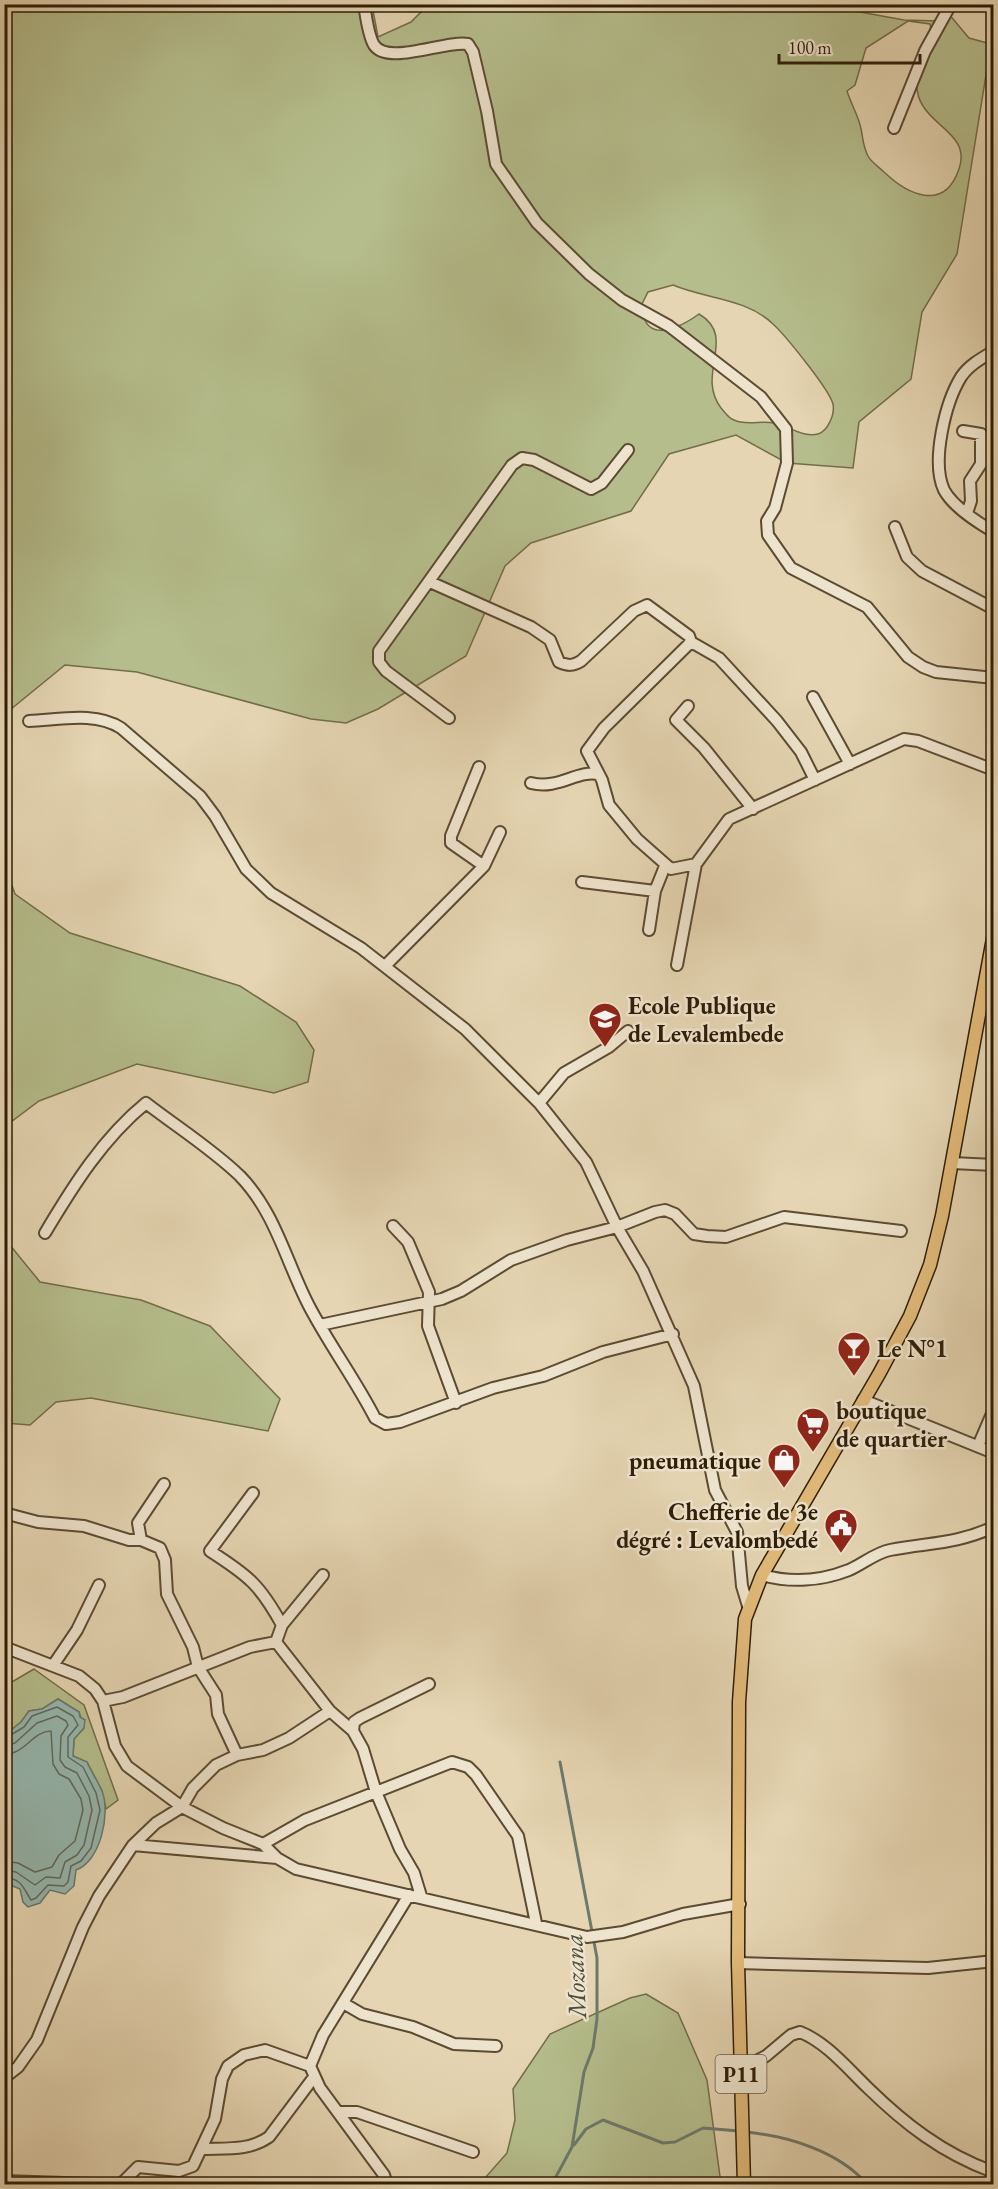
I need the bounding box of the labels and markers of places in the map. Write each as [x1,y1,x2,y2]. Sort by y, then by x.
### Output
place label: Ecole Publique de Levalembede [628,990,784,1049]
school or university icon: Ecole Publique de Levalembede [587,1001,623,1048]
bar icon: Le N°1 [836,1330,872,1377]
place label: Le N°1 [877,1333,948,1364]
place label: boutique de quartier [836,1395,947,1455]
supermarket icon: boutique de quartier [795,1406,831,1453]
shop icon: pneumatique [766,1442,802,1489]
place label: pneumatique [629,1445,761,1477]
place label: Chefferie de 3e dégré : Levalombedé [616,1496,818,1556]
public building icon: Chefferie de 3e dégré : Levalombedé [823,1507,859,1554]

